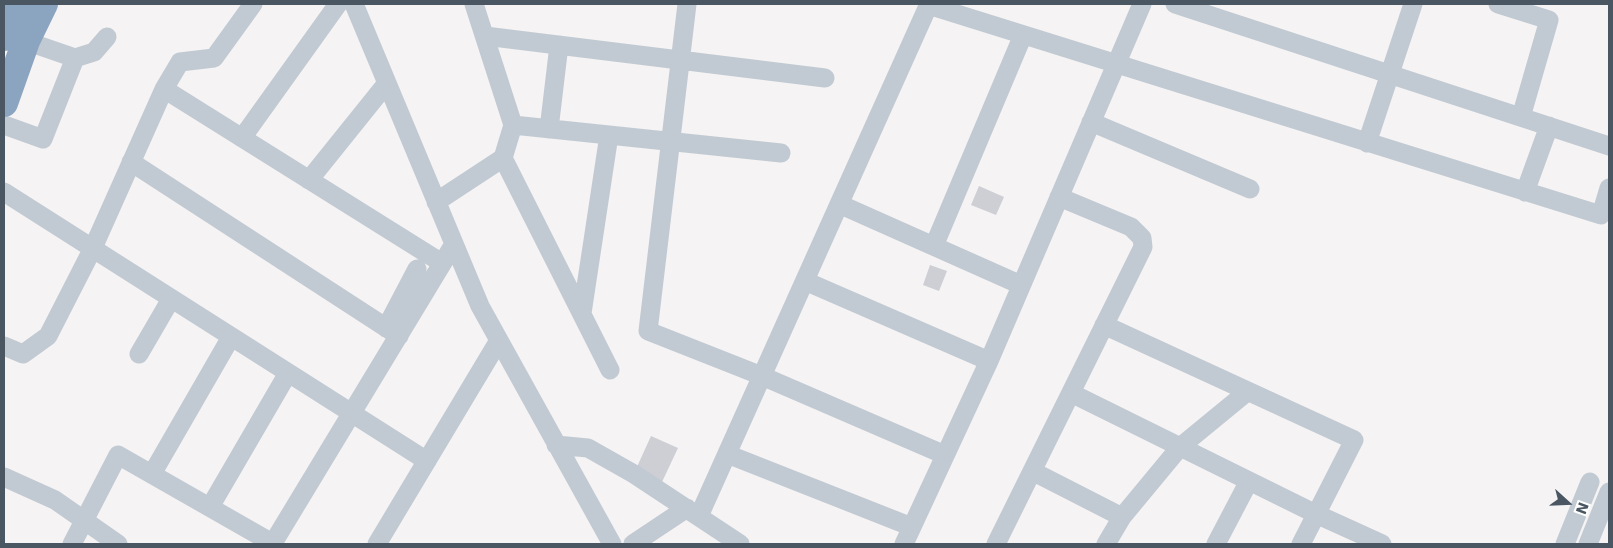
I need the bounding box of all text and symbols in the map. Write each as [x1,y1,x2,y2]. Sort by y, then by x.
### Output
north arrow [1543,478,1593,528]
text: N [1573,500,1592,516]

